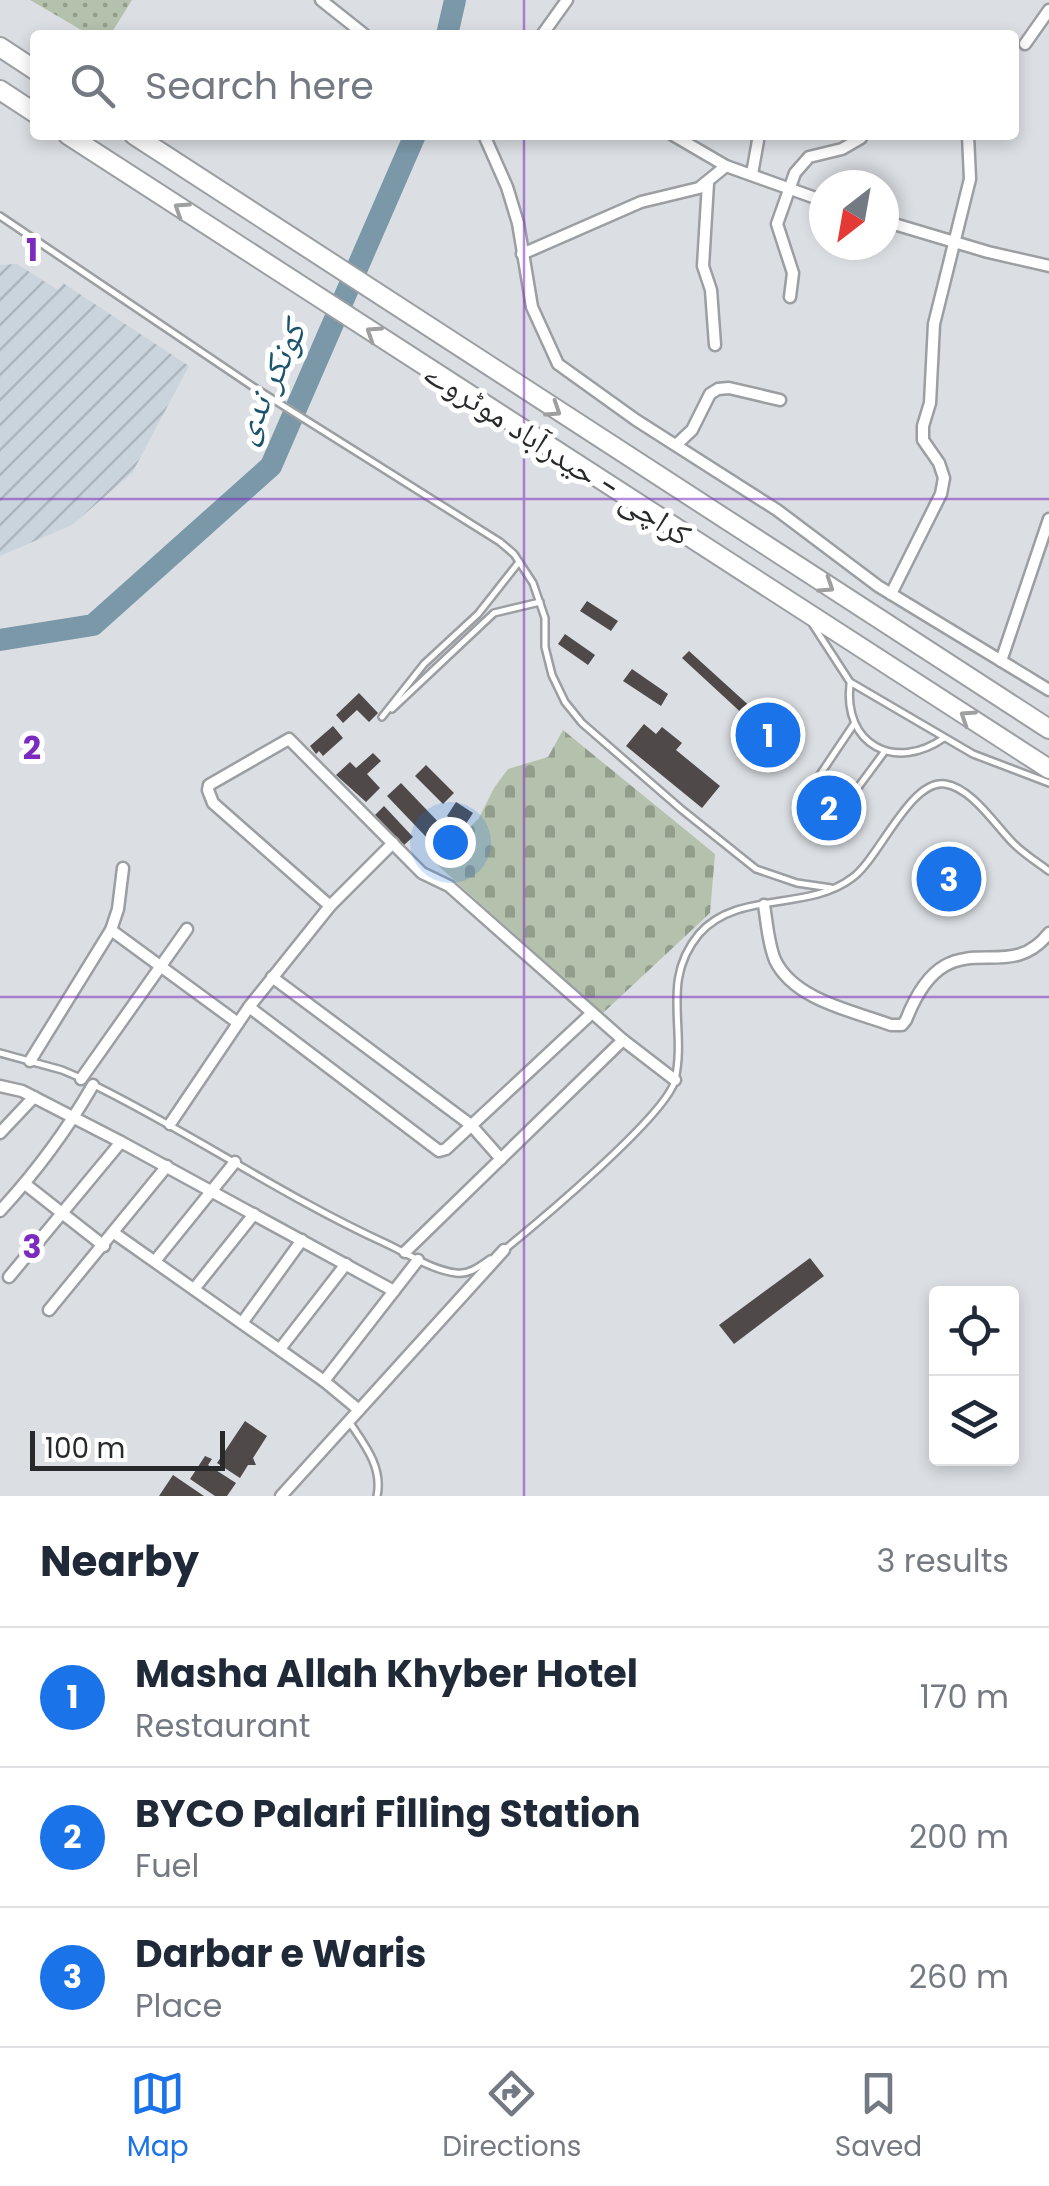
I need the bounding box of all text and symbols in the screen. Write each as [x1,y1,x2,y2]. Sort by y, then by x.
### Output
search box [30,30,1019,140]
icon: search [65,58,120,113]
text: Search here [145,59,374,112]
north arrow [809,170,899,260]
one-way arrow [173,203,192,221]
text: 1 [26,227,38,272]
water label: کونکر ندی [219,308,320,451]
one-way arrow [366,327,384,346]
street label: کراچی - حیدرآباد موٹروے [416,350,700,556]
one-way arrow [543,397,561,416]
one-way arrow [816,574,834,593]
pin: 1 [736,698,800,772]
one-way arrow [960,710,978,729]
text: 2 [23,725,41,770]
pin: 2 [796,770,862,846]
your location [425,817,476,868]
pin: 3 [916,842,982,916]
text: 3 [22,1224,42,1269]
map controls [929,1286,1019,1466]
button: locate [929,1286,1019,1376]
button: layers [929,1376,1019,1466]
scale bar [30,1426,225,1470]
text: 100 m [45,1429,125,1468]
text: Nearby [40,1532,199,1591]
text: 3 results [876,1538,1009,1583]
text: Masha Allah Khyber Hotel [135,1647,638,1700]
text: 1 [66,1674,79,1719]
text: 170 m [920,1674,1009,1719]
text: Restaurant [135,1703,310,1748]
text: BYCO Palari Filling Station [135,1787,641,1840]
text: 2 [63,1814,82,1859]
text: 200 m [909,1814,1009,1859]
text: Fuel [135,1843,199,1888]
text: Darbar e Waris [135,1927,427,1980]
text: 3 [63,1954,82,1999]
text: 260 m [909,1954,1009,1999]
text: Place [135,1983,222,2028]
tab: Map [127,2066,189,2168]
tab: Directions [442,2066,581,2168]
tab: Saved [835,2066,922,2168]

